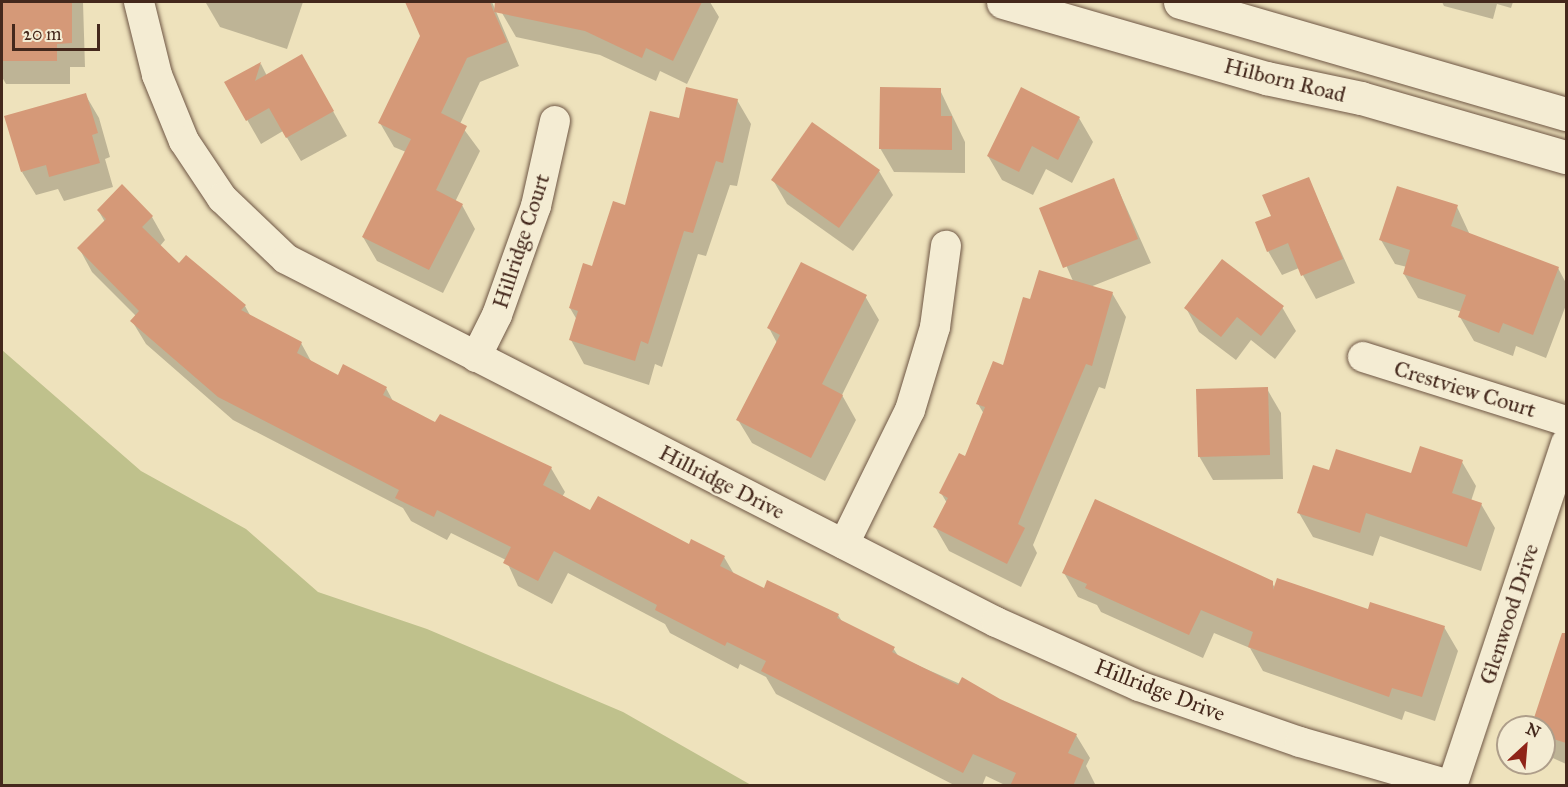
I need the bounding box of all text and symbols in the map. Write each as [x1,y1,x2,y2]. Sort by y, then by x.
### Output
scale bar [15,12,104,50]
text: 20 m [23,23,61,45]
street label: Hilborn Road [1221,52,1349,108]
street label: Hillridge Court [487,170,555,312]
street label: Crestview Court [1391,355,1539,423]
street label: Hillridge Drive [655,439,789,525]
street label: Glenwood Drive [1474,540,1544,688]
street label: Hillridge Drive [1091,653,1229,727]
north arrow [1496,715,1556,775]
text: N [1523,719,1543,742]

